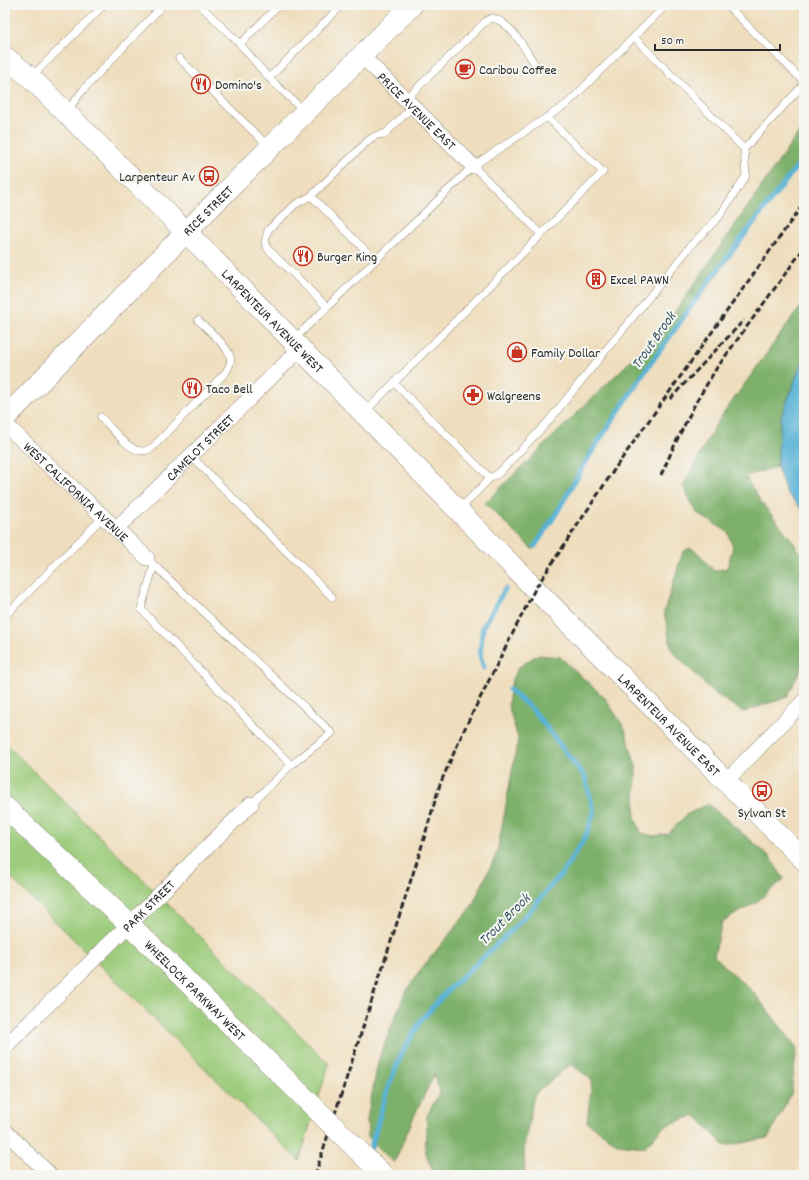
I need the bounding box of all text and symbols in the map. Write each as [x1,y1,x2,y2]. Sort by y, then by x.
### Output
scale bar [655,26,780,52]
text: 50 m [661,33,684,50]
cafe icon: Caribou Coffee [454,58,476,80]
place label: Caribou Coffee [479,61,557,81]
street label: PRICE AVENUE EAST [372,68,460,156]
restaurant icon: Domino's [190,73,212,95]
place label: Domino's [215,76,262,96]
bus stop icon: Larpenteur Av [198,165,220,187]
place label: Larpenteur Av [119,168,195,188]
street label: RICE STREET [179,182,239,242]
restaurant icon: Burger King [292,245,314,267]
place label: Burger King [317,248,377,268]
street label: LARPENTEUR AVENUE WEST [216,265,327,379]
building icon: Excel PAWN [585,268,607,290]
place label: Excel PAWN [610,271,669,291]
water label: Trout Brook [627,306,684,374]
shop icon: Family Dollar [506,341,528,363]
place label: Family Dollar [531,344,601,364]
restaurant icon: Taco Bell [181,377,203,399]
place label: Taco Bell [206,380,253,400]
pharmacy icon: Walgreens [462,384,484,406]
place label: Walgreens [487,387,541,407]
street label: CAMELOT STREET [162,410,240,487]
street label: WEST CALIFORNIA AVENUE [18,438,132,548]
street label: LARPENTEUR AVENUE EAST [612,670,724,782]
bus stop icon: Sylvan St [751,780,773,802]
place label: Sylvan St [738,804,786,824]
street label: PARK STREET [118,876,181,938]
water label: Trout Brook [474,888,538,951]
street label: WHEELOCK PARKWAY WEST [139,936,250,1047]

